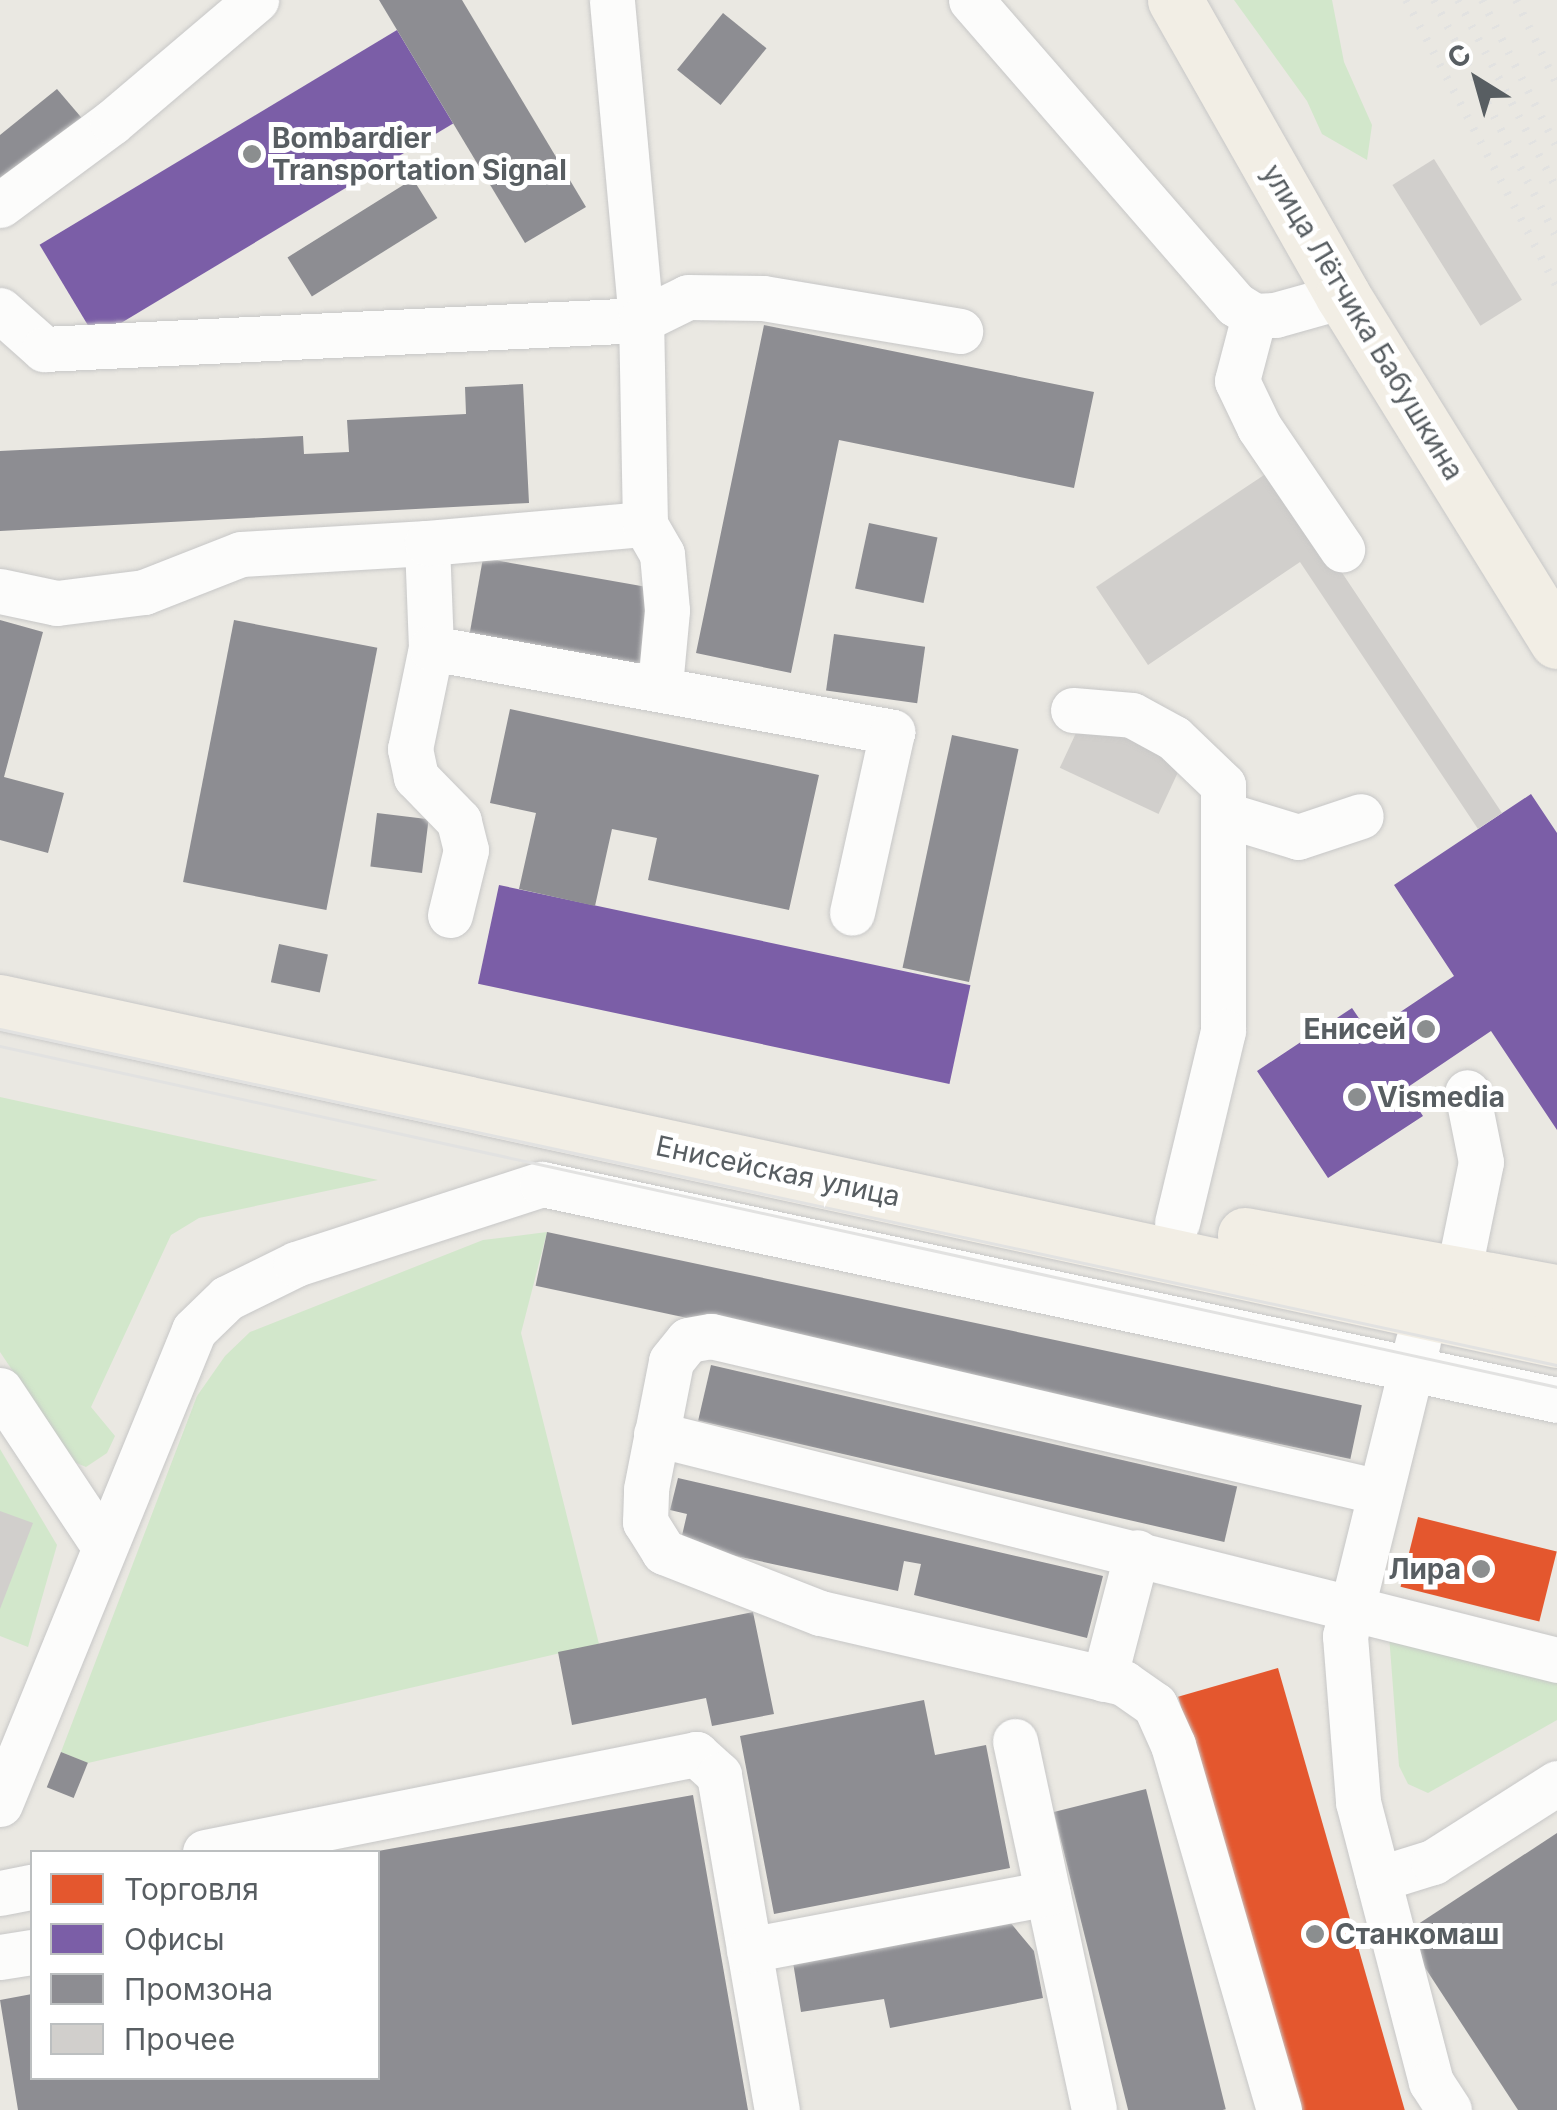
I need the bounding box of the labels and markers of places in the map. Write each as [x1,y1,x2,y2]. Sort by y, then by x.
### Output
place label: Bombardier Transportation Signal [272,121,567,187]
marker: Bombardier Transportation Signal [241,143,263,165]
place label: Енисей [1304,1012,1406,1046]
marker: Енисей [1415,1018,1437,1040]
place label: Vismedia [1377,1080,1505,1114]
marker: Vismedia [1346,1086,1368,1108]
place label: Лира [1388,1552,1461,1586]
marker: Лира [1470,1558,1492,1580]
place label: Станкомаш [1335,1917,1499,1951]
marker: Станкомаш [1304,1923,1326,1945]

